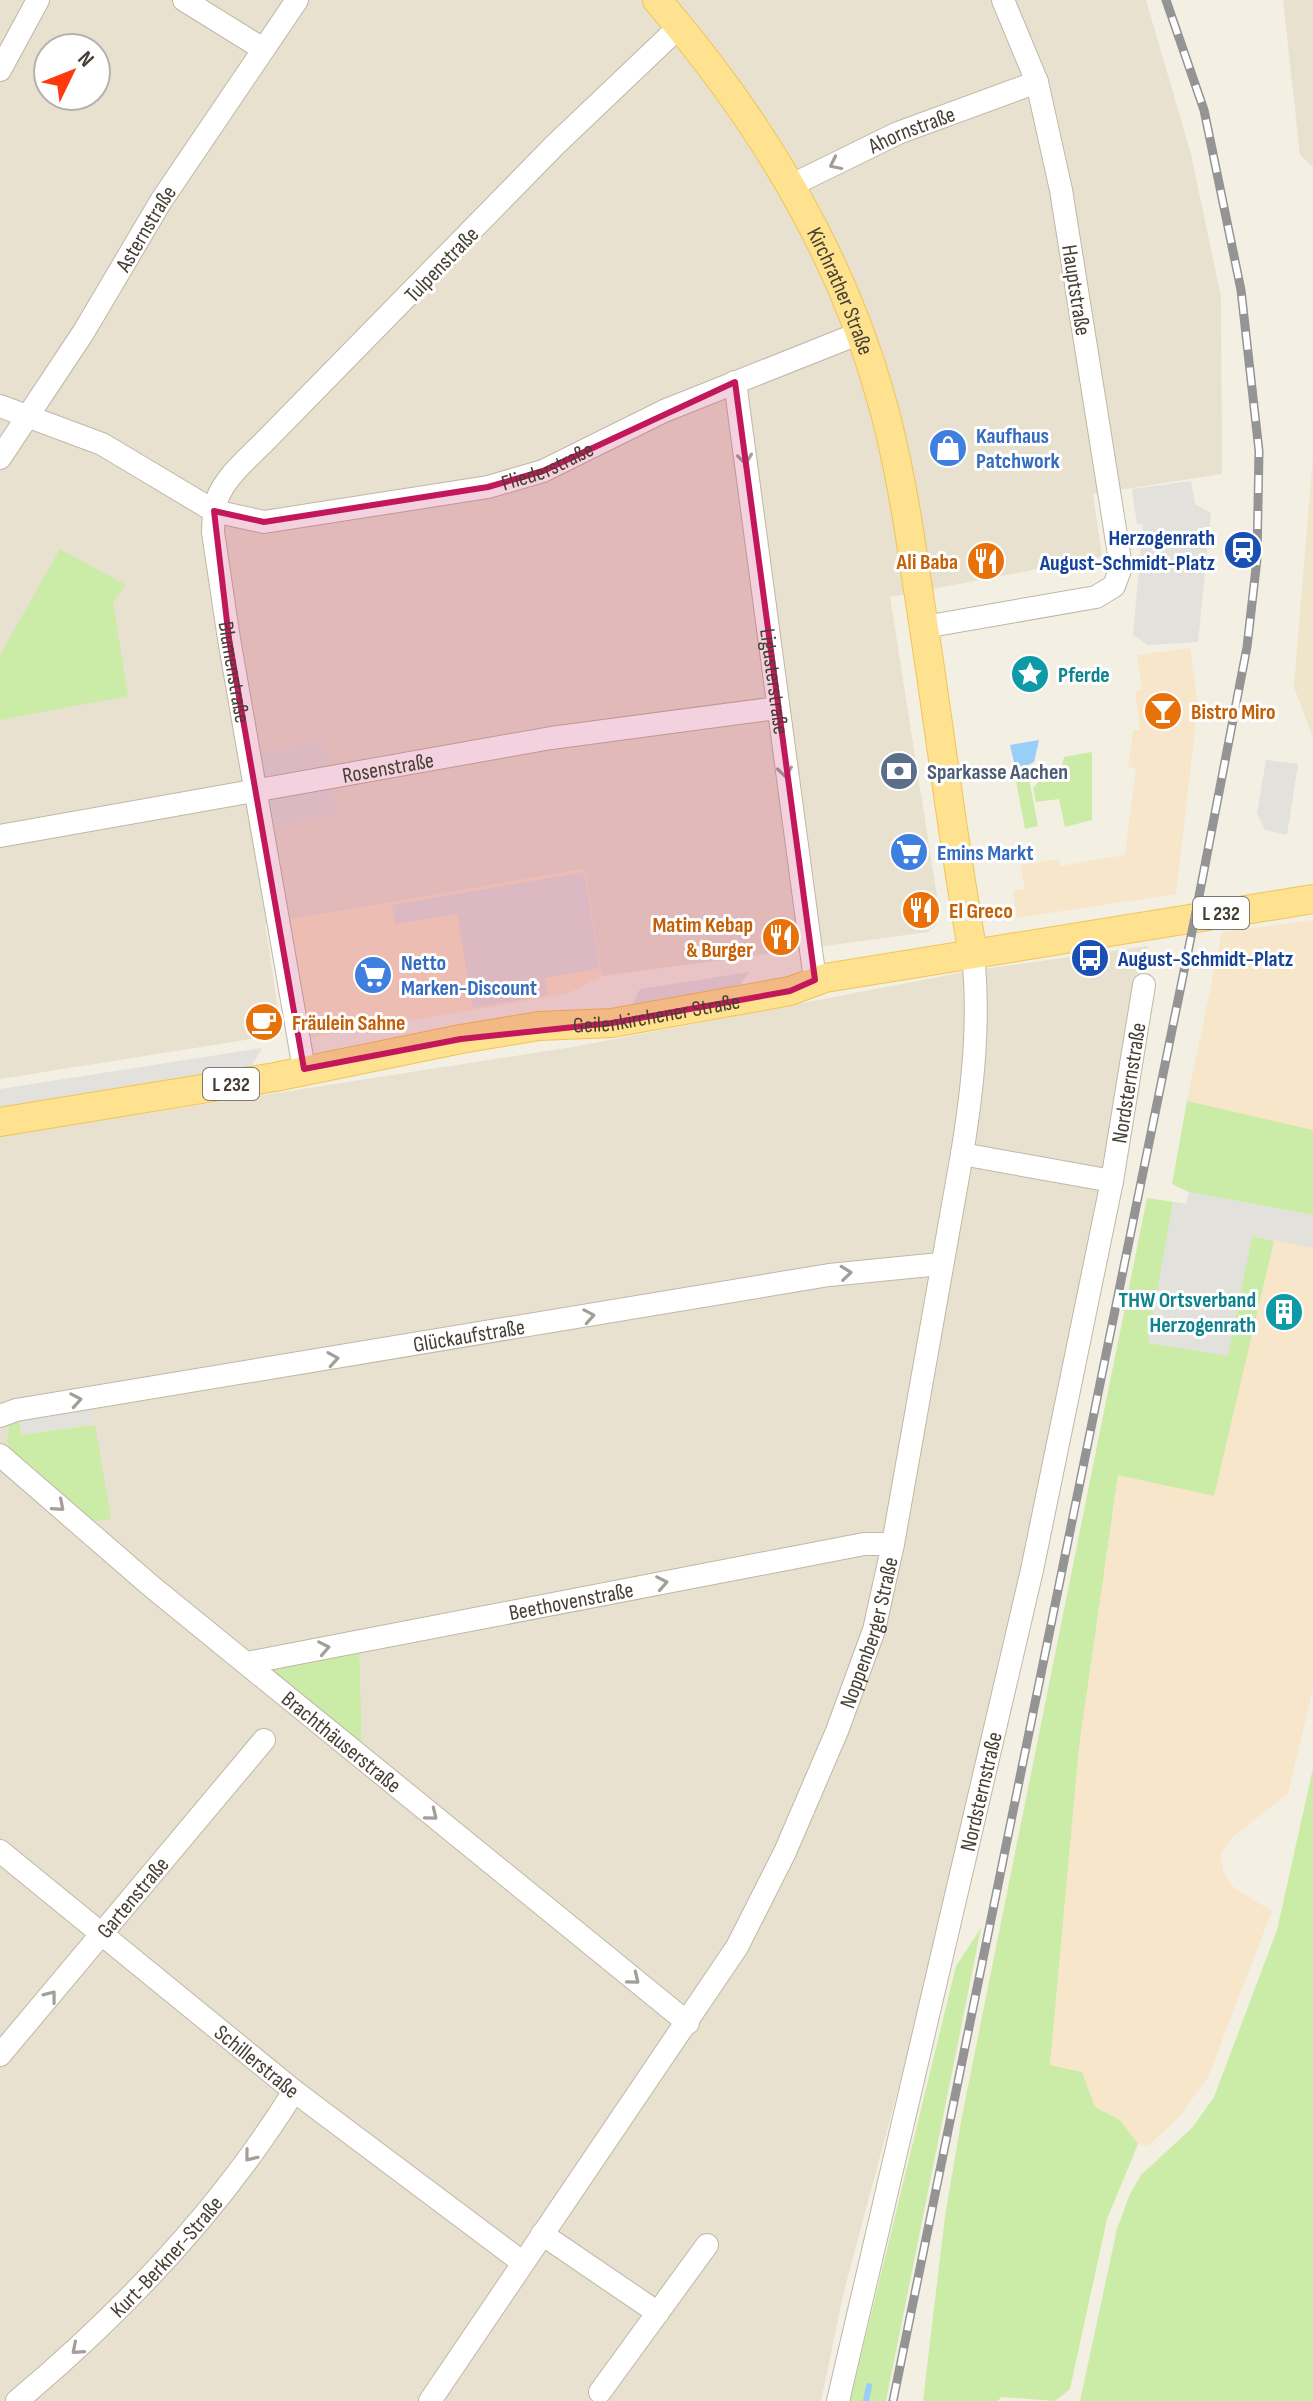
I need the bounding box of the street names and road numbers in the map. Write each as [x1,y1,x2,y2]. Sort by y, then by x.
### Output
street label: Ahornstraße [863,101,959,161]
street label: Asternstraße [110,181,183,278]
street label: Tulpenstraße [399,221,485,309]
street label: Kirchrather Straße [800,223,879,359]
street label: Hauptstraße [1055,243,1096,338]
street label: Fliederstraße [498,436,598,497]
street label: Blumenstraße [212,620,255,725]
street label: Ligusterstraße [753,627,794,736]
street label: Rosenstraße [340,747,436,790]
road number: L 232 [1193,897,1249,929]
street label: Geilenkirchener Straße [573,988,742,1040]
street label: Nordsternstraße [1106,1021,1153,1145]
road number: L 232 [203,1068,259,1100]
street label: Glückaufstraße [411,1314,527,1359]
street label: Noppenberger Straße [834,1555,905,1712]
street label: Beethovenstraße [507,1577,636,1627]
street label: Brachthäuserstraße [276,1686,406,1799]
street label: Nordsternstraße [955,1729,1009,1854]
street label: Gartenstraße [92,1852,175,1944]
street label: Schillerstraße [208,2019,304,2105]
street label: Kurt-Berkner-Straße [105,2191,229,2324]

